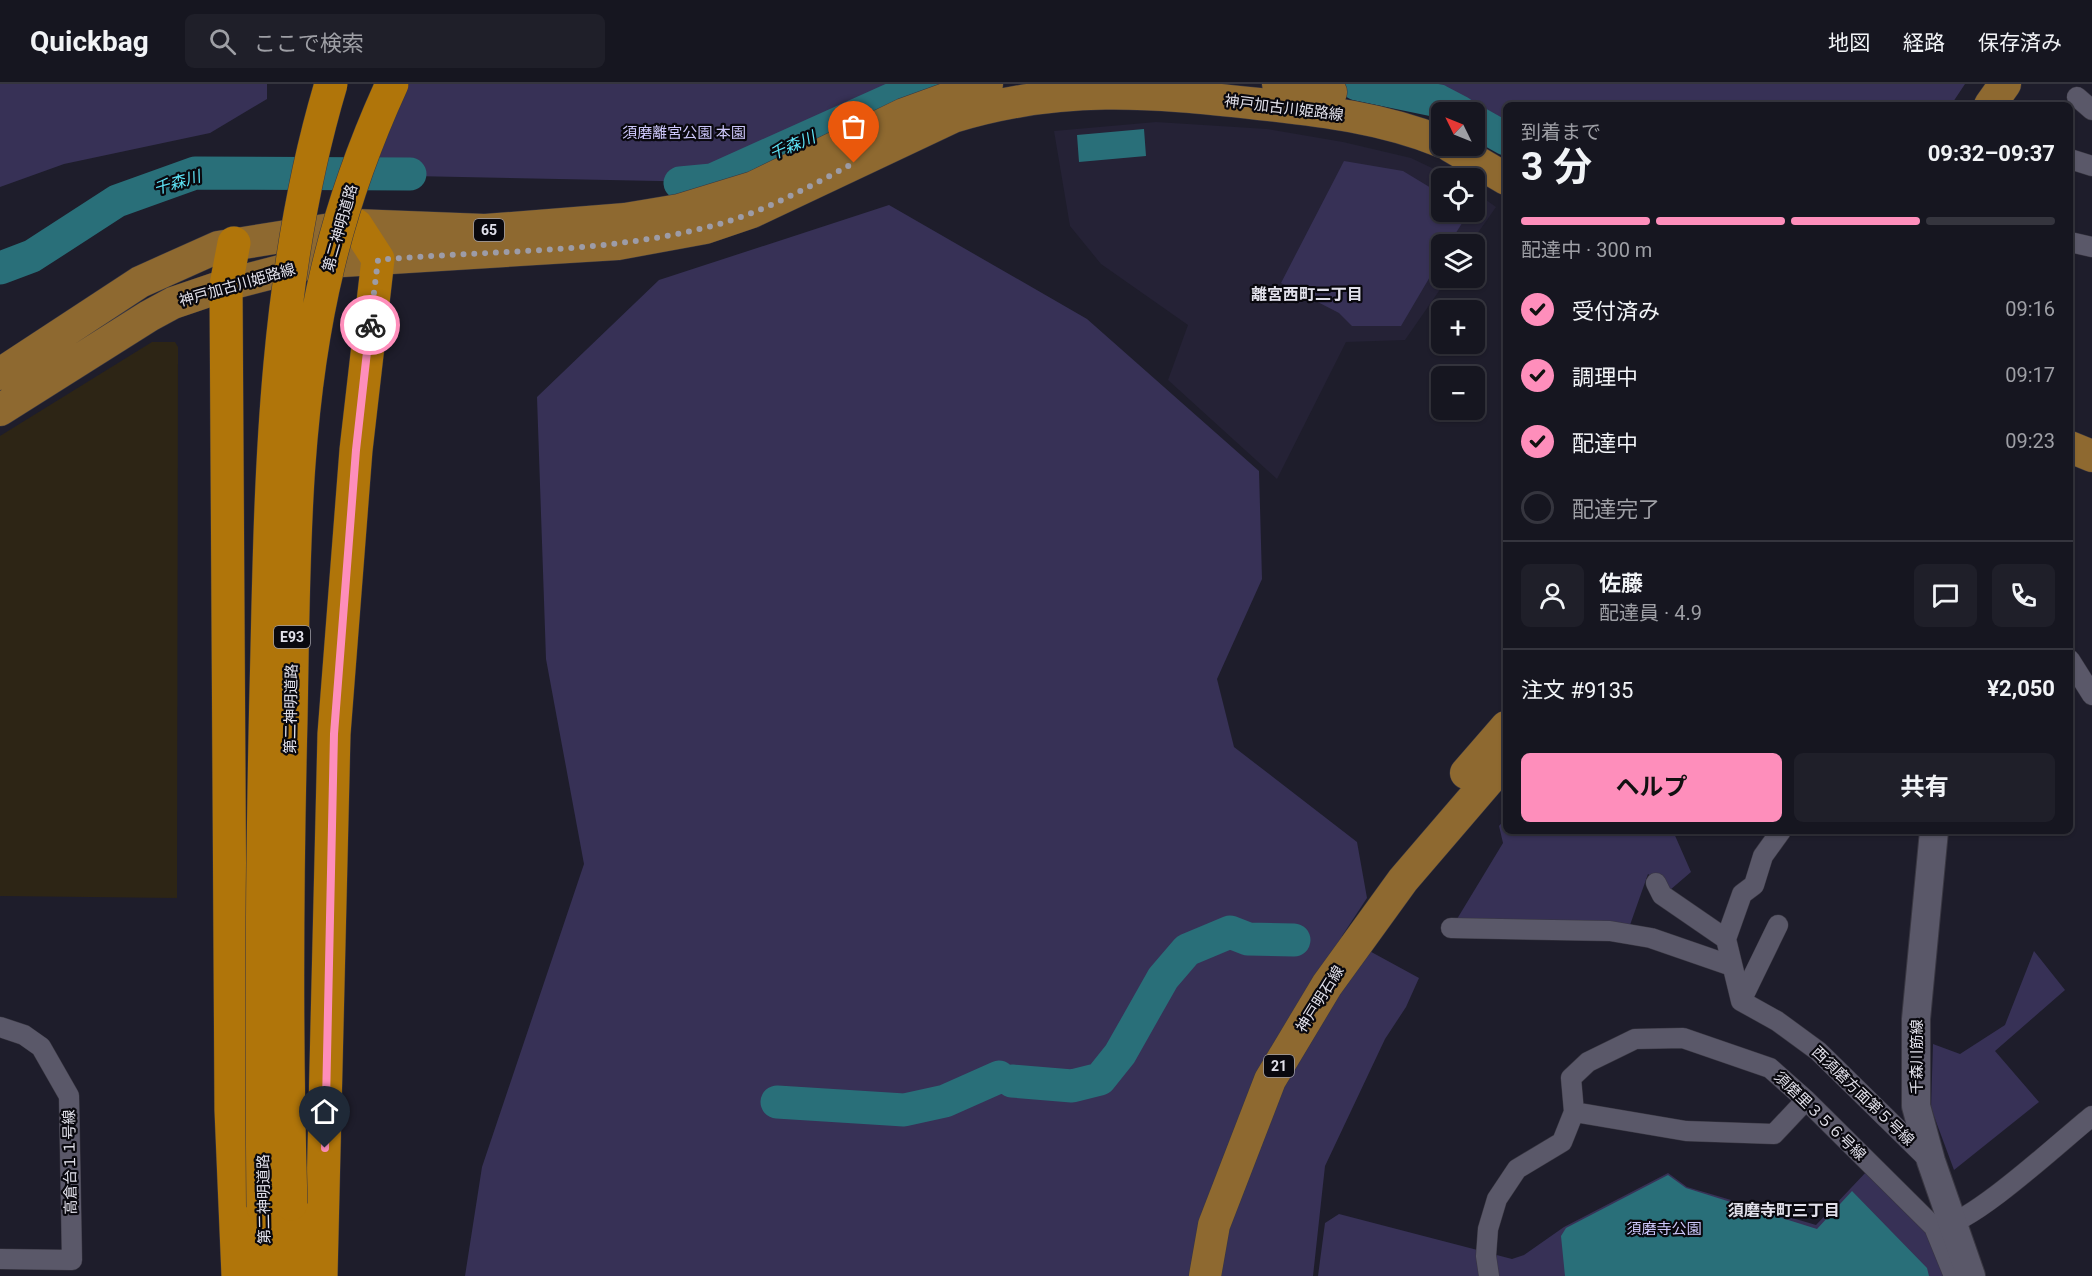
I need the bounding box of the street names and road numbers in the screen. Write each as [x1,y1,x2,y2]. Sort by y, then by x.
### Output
street label: 神戸加古川姫路線 [1223,92,1345,124]
street label: 第二神明道路 [319,182,361,274]
road number: 65 [474,219,504,241]
street label: 神戸加古川姫路線 [177,260,297,310]
road number: E93 [274,626,310,648]
street label: 第二神明道路 [281,664,301,754]
street label: 神戸明石線 [1292,962,1348,1036]
street label: 千森川筋線 [1908,1019,1926,1095]
street label: 西須磨方面第５号線 [1808,1043,1918,1149]
road number: 21 [1264,1055,1294,1077]
street label: 須磨里３５６号線 [1771,1068,1869,1164]
street label: 高倉台１１号線 [60,1109,80,1215]
street label: 第二神明道路 [254,1154,274,1244]

